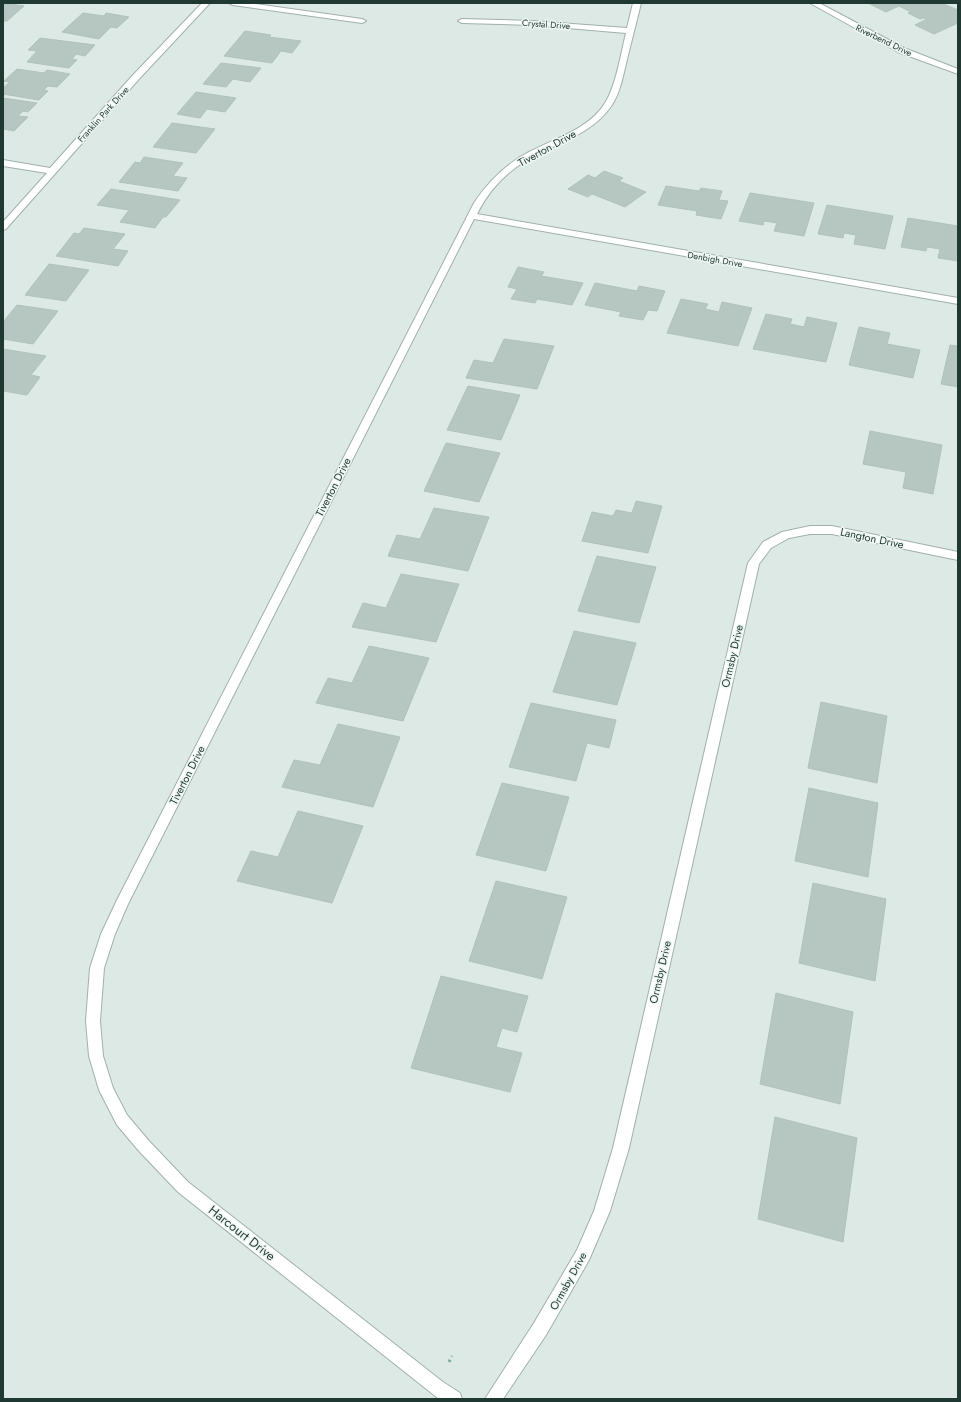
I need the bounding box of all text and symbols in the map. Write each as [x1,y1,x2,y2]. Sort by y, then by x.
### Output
street label: Crystal Drive [521,16,571,32]
street label: Riverbend Drive [854,21,915,59]
street label: Franklin Park Drive [74,83,132,145]
street label: Tiverton Drive [515,125,579,171]
street label: Denbigh Drive [687,248,744,270]
street label: Tiverton Drive [311,454,355,519]
street label: Langton Drive [839,523,906,553]
street label: Ormsby Drive [717,623,747,689]
street label: Tiverton Drive [165,742,209,807]
street label: Ormsby Drive [645,939,675,1005]
street label: Harcourt Drive [205,1201,280,1265]
street label: Ormsby Drive [545,1249,591,1313]

